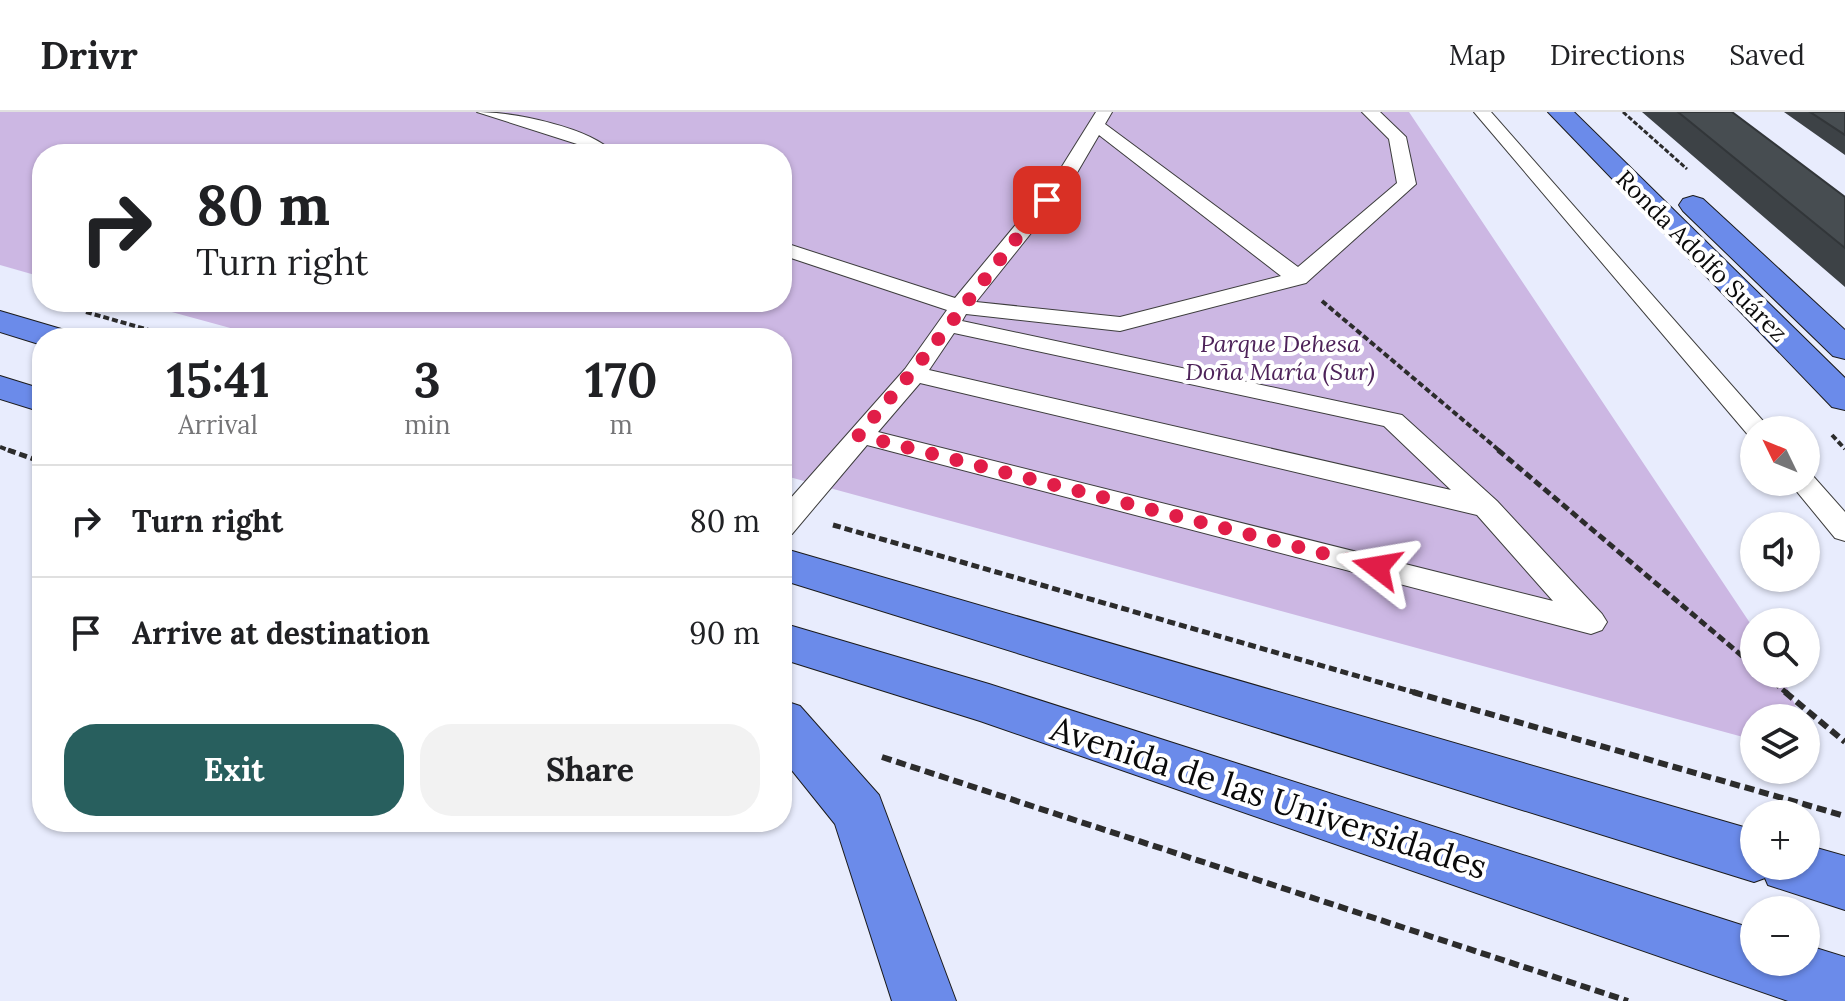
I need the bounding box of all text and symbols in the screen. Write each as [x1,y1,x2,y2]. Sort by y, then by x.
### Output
text: Drivr [40,31,138,79]
text: Map [1449,37,1506,73]
text: Directions [1550,37,1685,73]
text: Saved [1729,37,1805,73]
street label: Ronda Adolfo Suárez [1610,164,1794,348]
pin [1013,166,1081,234]
text: 80 m [196,169,330,240]
icon: right [64,176,168,280]
icon: arrive [1025,178,1069,222]
text: Turn right [196,239,369,285]
park label: Parque Dehesa Doña María (Sur) [1185,328,1375,387]
text: 15:41 [166,349,270,410]
text: 3 [414,349,441,410]
text: 170 [585,349,657,410]
text: Arrival [178,408,258,441]
text: min [404,408,450,441]
text: m [610,408,633,441]
north arrow [1740,416,1820,496]
map controls [1740,416,1820,976]
icon: right [64,499,108,543]
text: Turn right [132,502,283,540]
text: 80 m [690,502,760,540]
button: sound [1740,512,1820,592]
position arrow [1335,525,1419,609]
button: search [1740,608,1820,688]
icon: arrive [64,611,108,655]
text: Arrive at destination [132,614,430,652]
text: 90 m [689,614,760,652]
button: layers [1740,704,1820,784]
street label: Avenida de las Universidades [1045,706,1492,888]
button: Exit [64,724,404,816]
button: Share [420,724,760,816]
button: + [1740,800,1820,880]
button: − [1740,896,1820,976]

